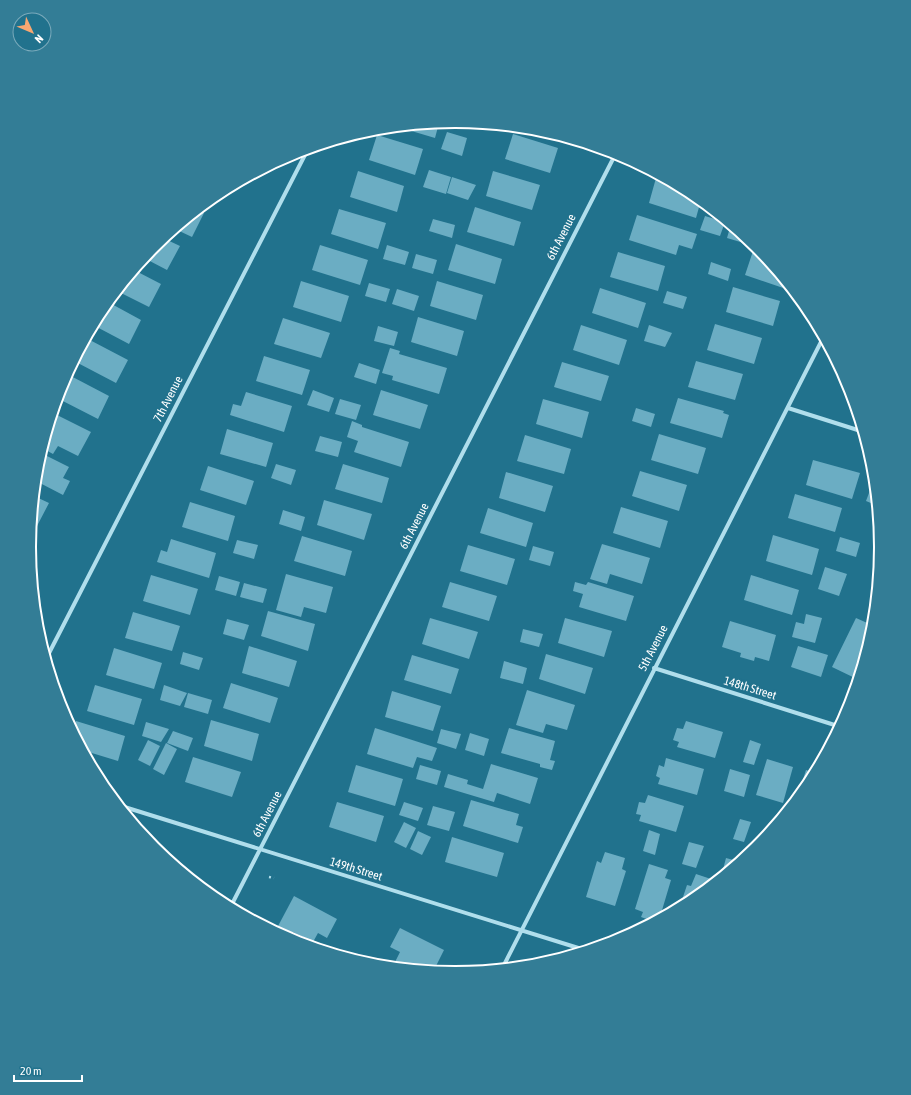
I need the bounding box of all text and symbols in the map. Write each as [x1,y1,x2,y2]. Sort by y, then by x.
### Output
north arrow [12,12,52,52]
text: N [33,32,46,45]
street label: 6th Avenue [543,212,579,262]
street label: 7th Avenue [150,374,186,424]
street label: 6th Avenue [396,501,432,551]
street label: 5th Avenue [635,623,671,673]
street label: 148th Street [722,673,778,703]
street label: 6th Avenue [249,789,285,839]
street label: 149th Street [328,854,384,884]
scale bar [14,1057,82,1083]
text: 20 m [20,1064,42,1078]

